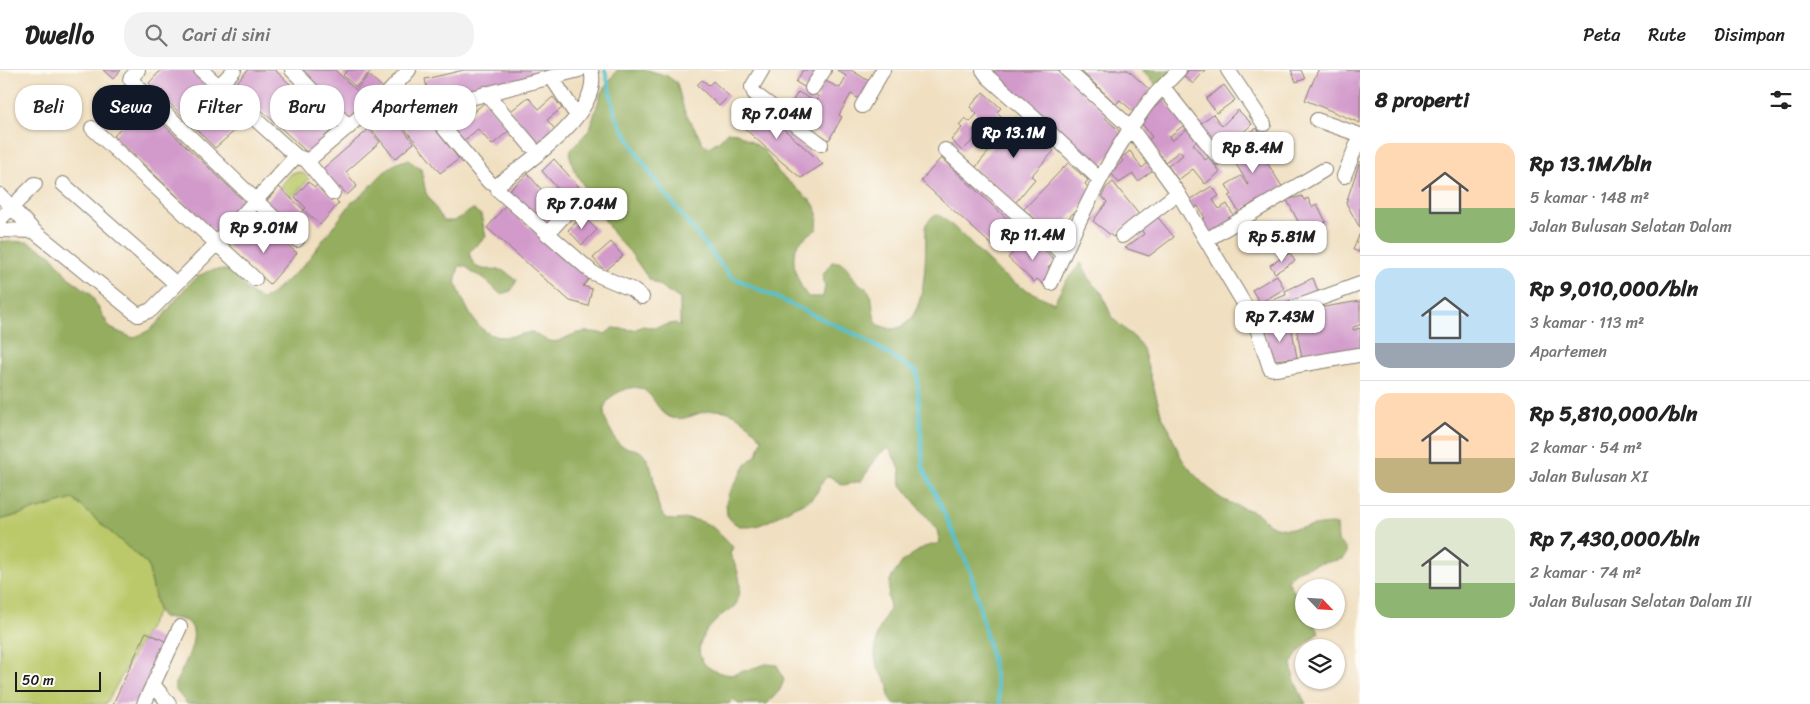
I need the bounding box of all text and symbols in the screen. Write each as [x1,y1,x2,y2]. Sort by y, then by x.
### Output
search box [124,12,474,57]
text: Dwello [25,14,94,56]
text: Cari di sini [182,18,270,51]
text: Peta [1583,19,1620,51]
text: Rute [1648,19,1686,51]
text: Disimpan [1714,19,1785,51]
icon: search [142,21,170,49]
text: 8 properti [1375,81,1469,119]
chip: Beli [15,85,82,130]
chip: Sewa [92,85,170,130]
chip: Filter [180,85,260,130]
chip: Baru [270,85,344,130]
chip: Apartemen [354,85,476,130]
icon: filters [1767,86,1795,114]
pin: Rp 7.04M [725,98,829,140]
text: Rp 7.04M [742,99,812,128]
pin: Rp 13.1M [962,116,1066,159]
text: Rp 13.1M [983,118,1045,147]
pin: Rp 8.4M [1207,132,1299,174]
text: Rp 8.4M [1223,133,1283,162]
text: Rp 13.1M/bln [1530,145,1652,183]
icon: home [1415,163,1475,223]
text: 5 kamar · 148 m² [1530,183,1649,212]
pin: Rp 7.04M [530,188,634,230]
text: Rp 7.04M [547,189,617,218]
pin: Rp 9.01M [212,212,316,254]
text: Jalan Bulusan Selatan Dalam [1530,212,1732,241]
text: Rp 9.01M [230,213,298,242]
pin: Rp 11.4M [981,218,1085,261]
text: Rp 11.4M [1001,220,1065,249]
pin: Rp 5.81M [1230,220,1334,263]
text: Rp 5.81M [1249,222,1315,251]
text: Rp 9,010,000/bln [1530,270,1698,308]
icon: home [1415,288,1475,348]
pin: Rp 7.43M [1228,300,1332,343]
text: Rp 7.43M [1246,302,1314,331]
text: 3 kamar · 113 m² [1530,308,1644,337]
text: Apartemen [1530,337,1607,366]
text: Rp 5,810,000/bln [1530,395,1698,433]
icon: home [1415,413,1475,473]
text: 2 kamar · 54 m² [1530,433,1642,462]
text: Jalan Bulusan XI [1530,462,1648,491]
text: Rp 7,430,000/bln [1530,520,1700,558]
icon: home [1415,538,1475,598]
text: 2 kamar · 74 m² [1530,558,1641,587]
north arrow [1295,579,1345,629]
map controls [1295,579,1345,689]
text: Jalan Bulusan Selatan Dalam III [1530,587,1752,616]
button: layers [1295,639,1345,689]
text: 50 m [22,668,54,693]
scale bar [15,669,101,692]

